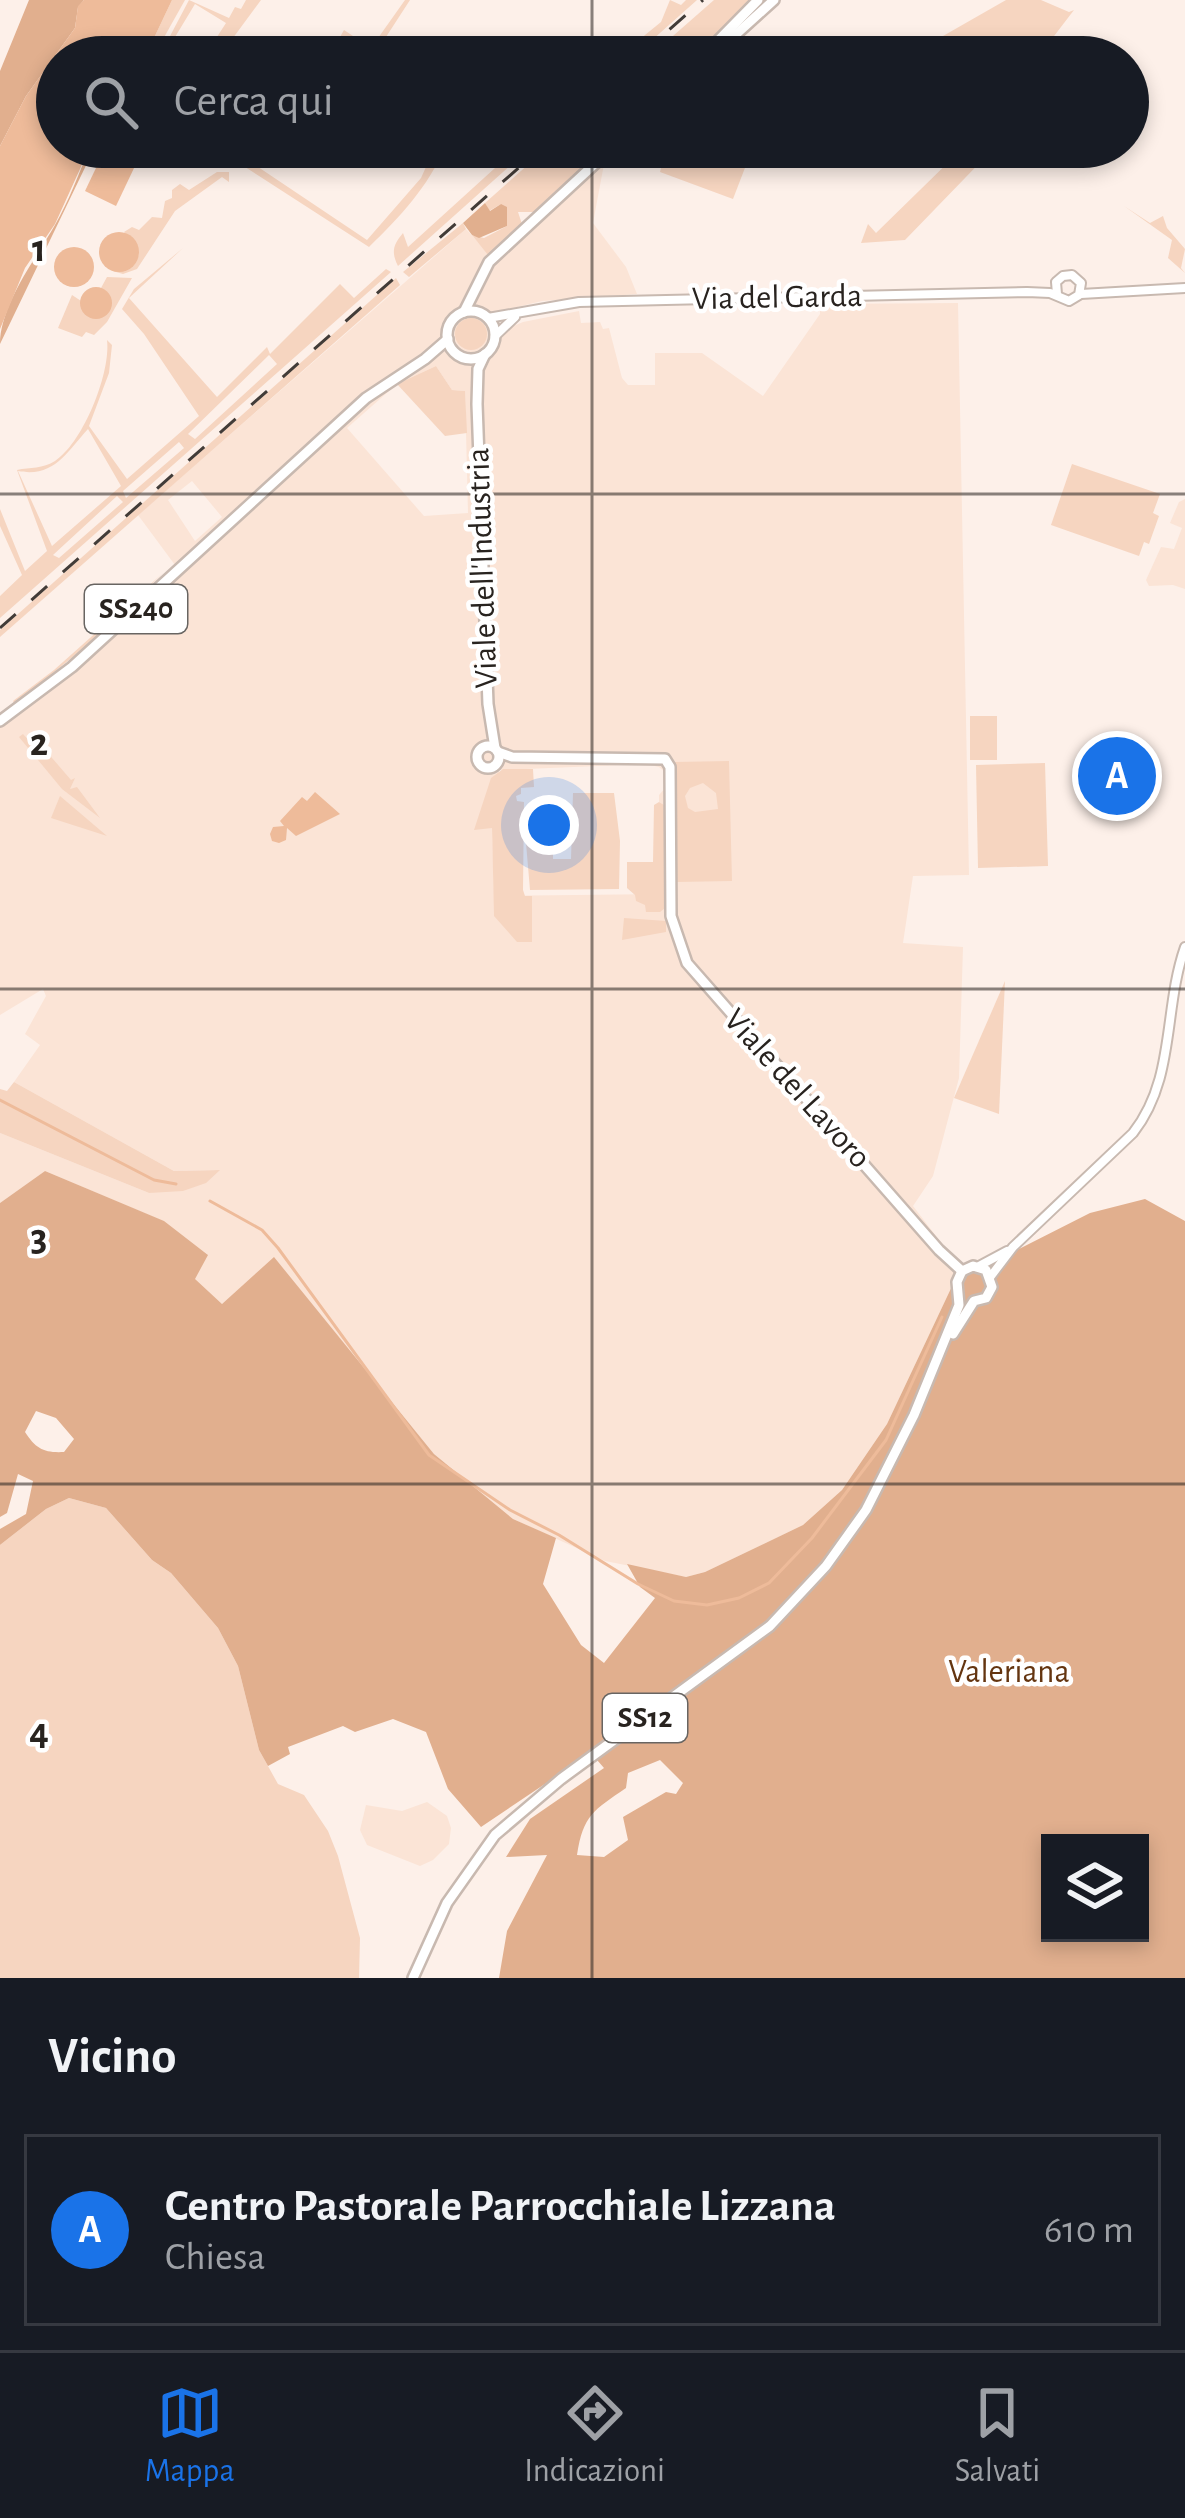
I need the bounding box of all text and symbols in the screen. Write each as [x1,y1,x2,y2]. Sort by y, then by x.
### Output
search box [36,36,1149,168]
icon: search [78,69,144,135]
text: Cerca qui [174,79,334,124]
text: 1 [32,230,46,269]
street label: Via del Garda [691,280,863,316]
street label: Viale dell'Industria [462,447,504,689]
road number: SS240 [85,585,187,633]
text: 2 [30,724,48,763]
pin: A [1078,731,1156,821]
your location [519,795,579,855]
street label: Viale del Lavoro [717,1003,877,1175]
text: 3 [31,1219,47,1258]
park label: Valeriana [948,1656,1070,1689]
road number: SS12 [603,1694,687,1742]
text: 4 [29,1713,49,1752]
map controls [1041,1834,1149,1942]
button: layers [1041,1834,1149,1942]
text: Vicino [48,2031,176,2082]
text: Centro Pastorale Parrocchiale Lizzana [165,2184,836,2229]
text: A [78,2211,102,2250]
text: 610 m [1044,2211,1134,2250]
text: Chiesa [165,2238,265,2277]
tab: Mappa [145,2380,235,2492]
tab: Indicazioni [524,2380,665,2492]
tab: Salvati [955,2380,1040,2492]

